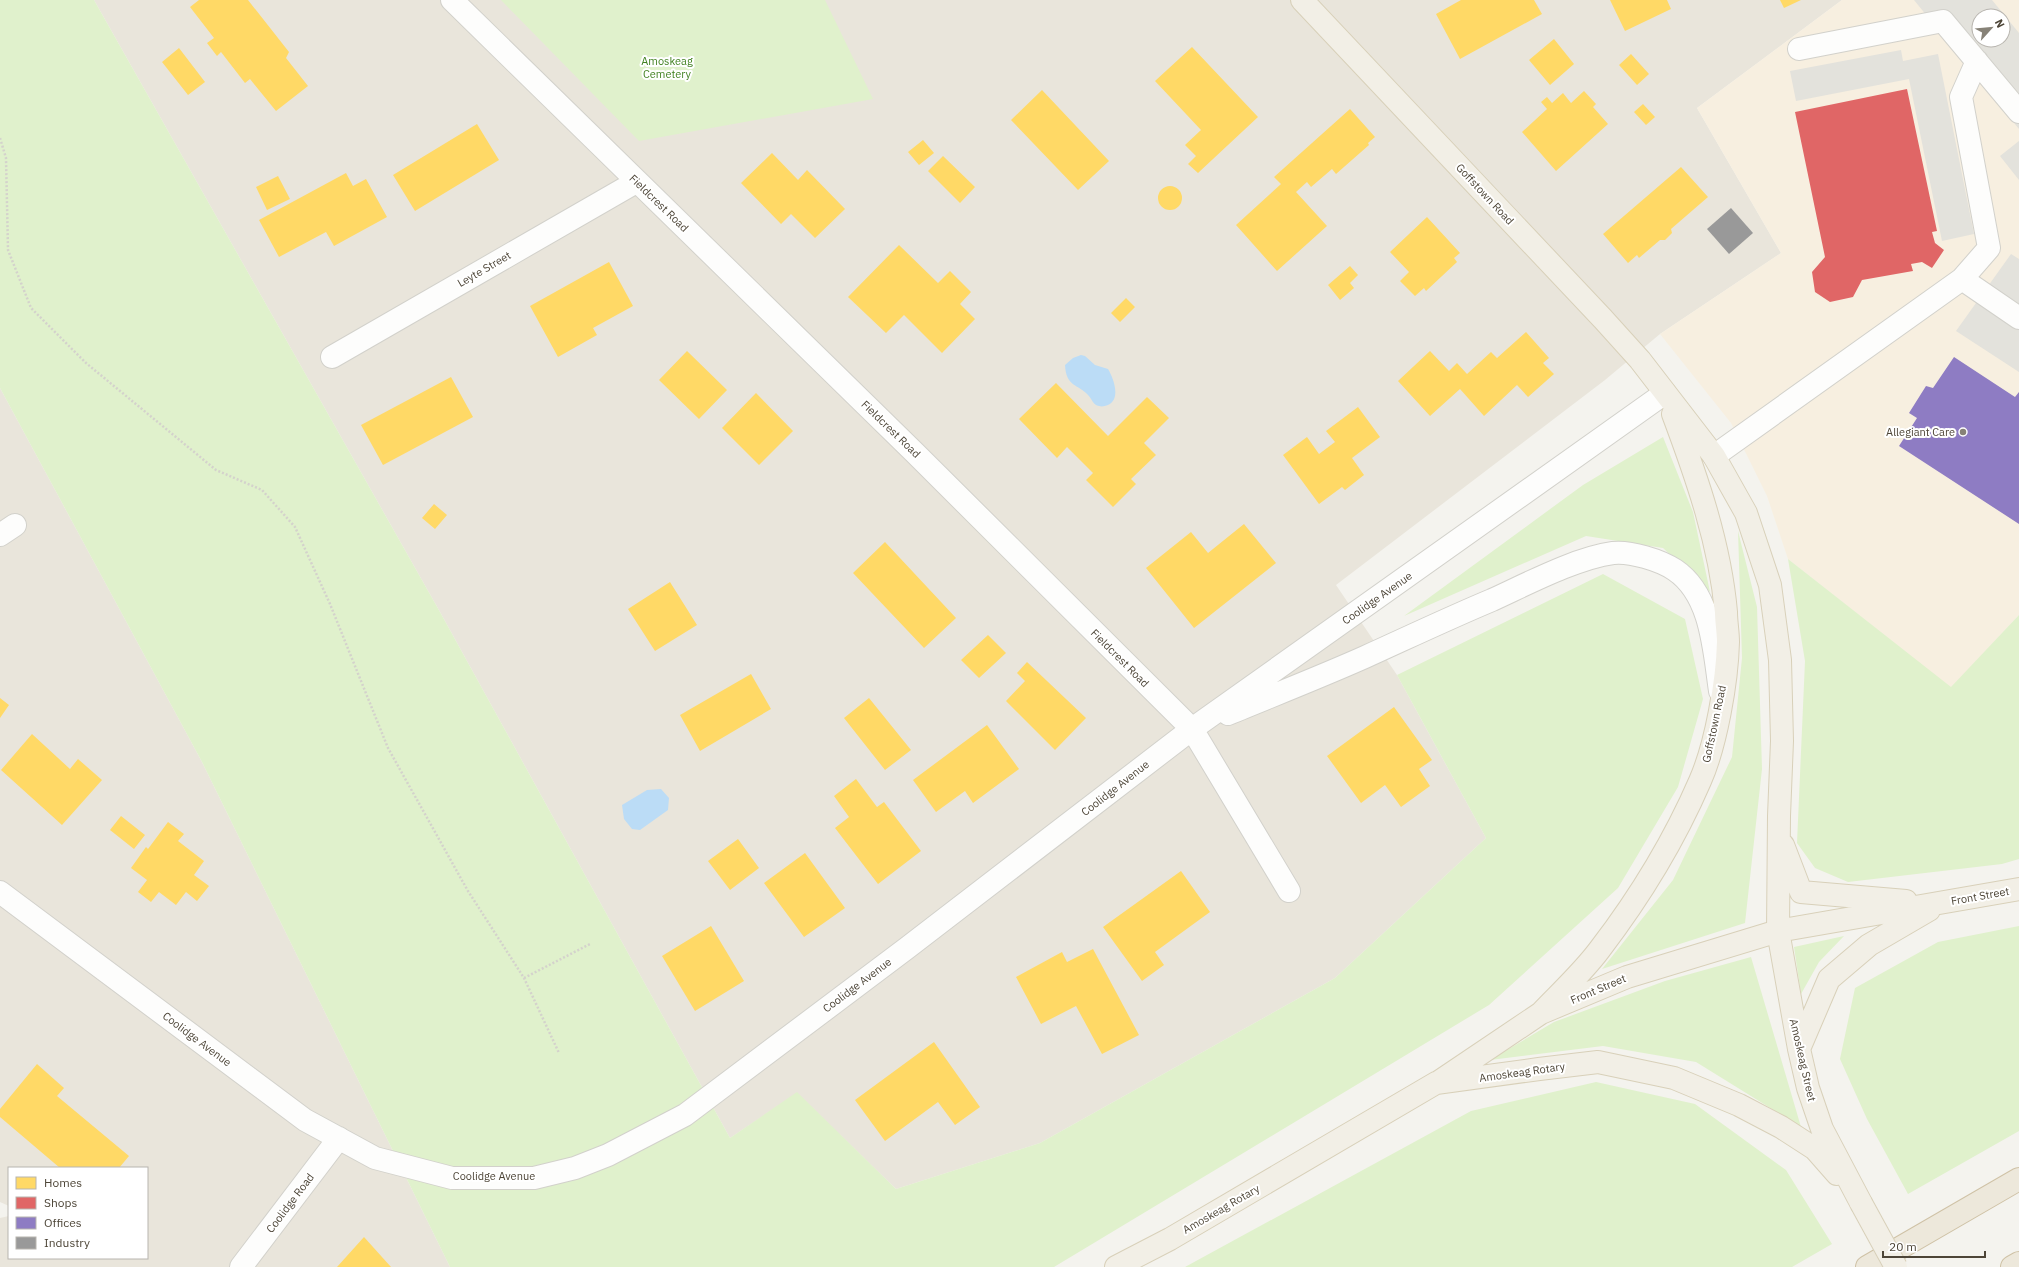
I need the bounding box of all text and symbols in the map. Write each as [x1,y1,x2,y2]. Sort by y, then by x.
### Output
north arrow [1971,8,2011,48]
text: N [1992,17,2008,30]
park label: Amoskeag Cemetery [641,54,693,81]
street label: Goffstown Road [1453,160,1517,228]
street label: Fieldcrest Road [626,171,692,235]
street label: Leyte Street [455,248,513,290]
street label: Fieldcrest Road [858,397,924,461]
place label: Allegiant Care [1886,425,1955,439]
marker: Allegiant Care [1958,427,1968,437]
street label: Coolidge Avenue [1339,569,1415,627]
street label: Fieldcrest Road [1088,626,1152,690]
street label: Goffstown Road [1699,684,1729,764]
street label: Coolidge Avenue [1078,757,1152,819]
street label: Front Street [1950,884,2010,908]
street label: Coolidge Avenue [820,955,894,1015]
street label: Front Street [1568,971,1628,1007]
street label: Coolidge Avenue [160,1009,234,1069]
street label: Amoskeag Street [1787,1017,1819,1103]
street label: Amoskeag Rotary [1478,1059,1566,1085]
legend [8,1167,148,1259]
street label: Coolidge Avenue [453,1169,535,1183]
street label: Coolidge Road [263,1170,317,1236]
text: Homes [44,1175,82,1190]
street label: Amoskeag Rotary [1180,1181,1262,1237]
text: Shops [44,1195,77,1210]
text: Offices [44,1215,82,1230]
scale bar [1883,1233,1985,1259]
text: Industry [44,1235,90,1250]
text: 20 m [1889,1239,1917,1254]

